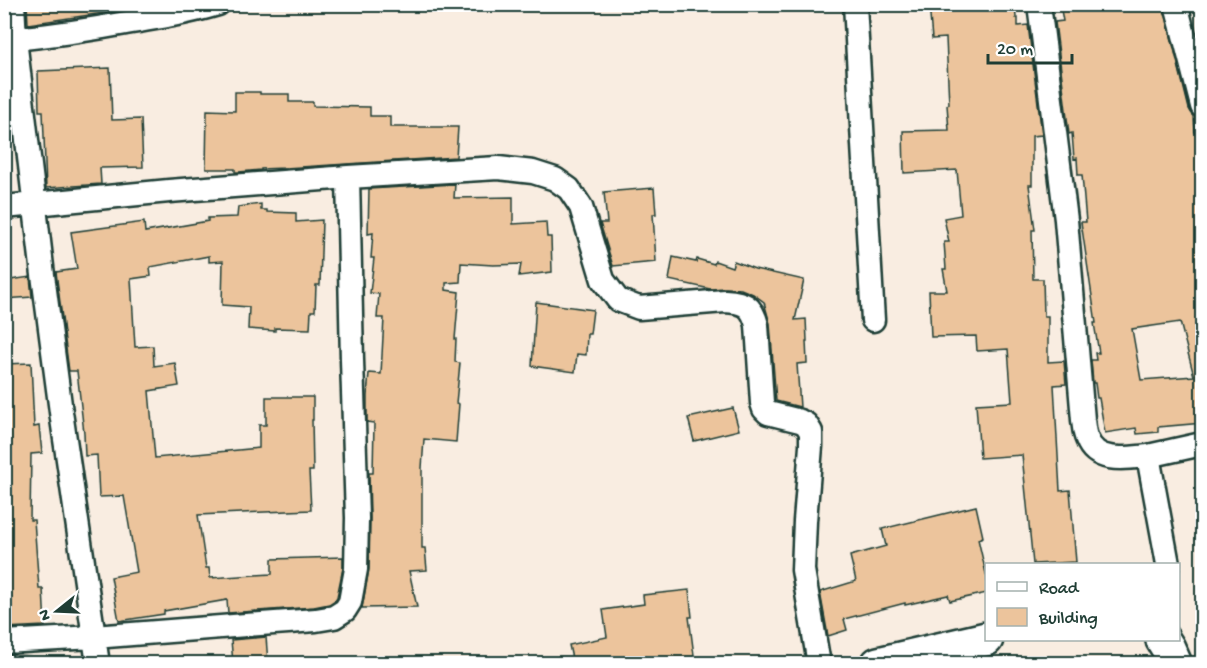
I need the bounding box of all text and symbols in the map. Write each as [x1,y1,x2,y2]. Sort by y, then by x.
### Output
scale bar [988,27,1072,65]
text: 20 m [997,40,1033,61]
legend [985,563,1180,641]
text: Road [1039,579,1080,600]
north arrow [27,581,87,641]
text: N [35,606,57,622]
text: Building [1038,609,1098,630]

